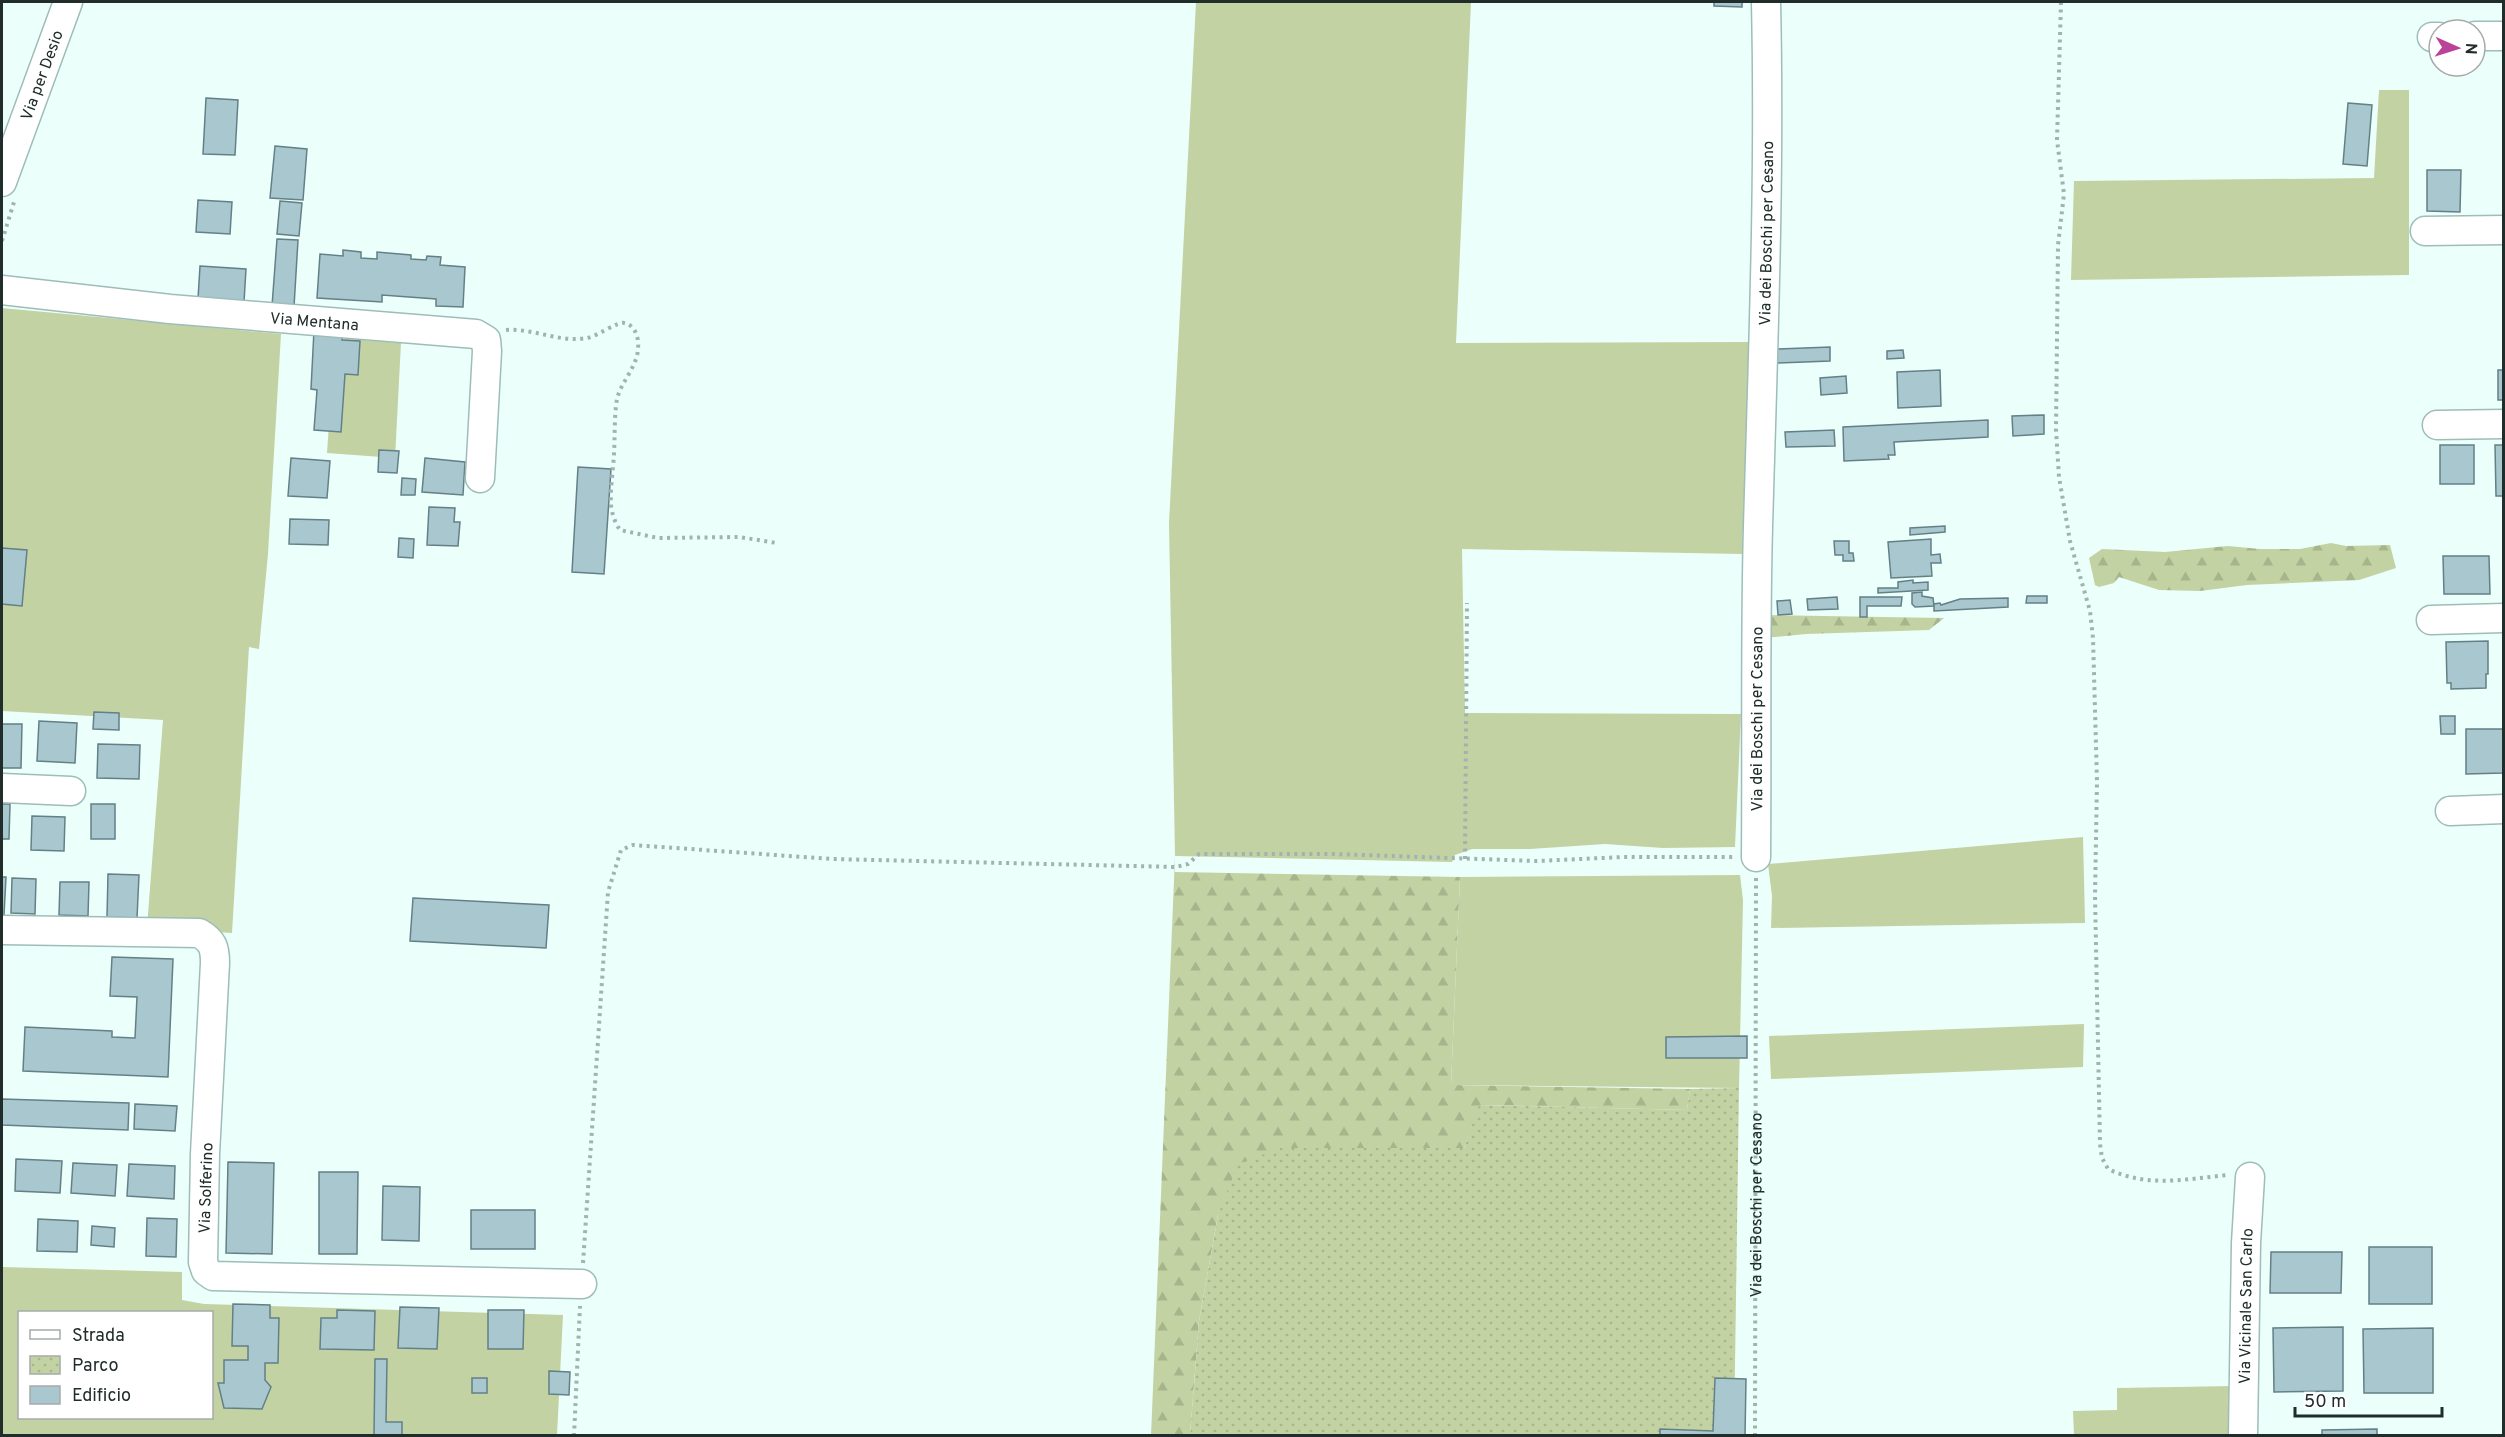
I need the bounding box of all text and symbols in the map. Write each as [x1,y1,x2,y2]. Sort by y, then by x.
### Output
north arrow [2427,18,2487,78]
street label: Via per Desio [17,28,69,123]
text: N [2460,42,2480,55]
street label: Via dei Boschi per Cesano [1756,141,1779,326]
street label: Via Mentana [269,309,360,336]
street label: Via dei Boschi per Cesano [1748,626,1768,811]
street label: Via dei Boschi per Cesano [1747,1112,1768,1297]
street label: Via Solferino [195,1142,219,1234]
street label: Via Vicinale San Carlo [2236,1227,2259,1384]
legend [18,1311,213,1419]
text: Strada [72,1325,125,1348]
text: Parco [72,1355,118,1378]
scale bar [2295,1380,2442,1418]
text: Edificio [72,1385,131,1408]
text: 50 m [2304,1391,2346,1414]

